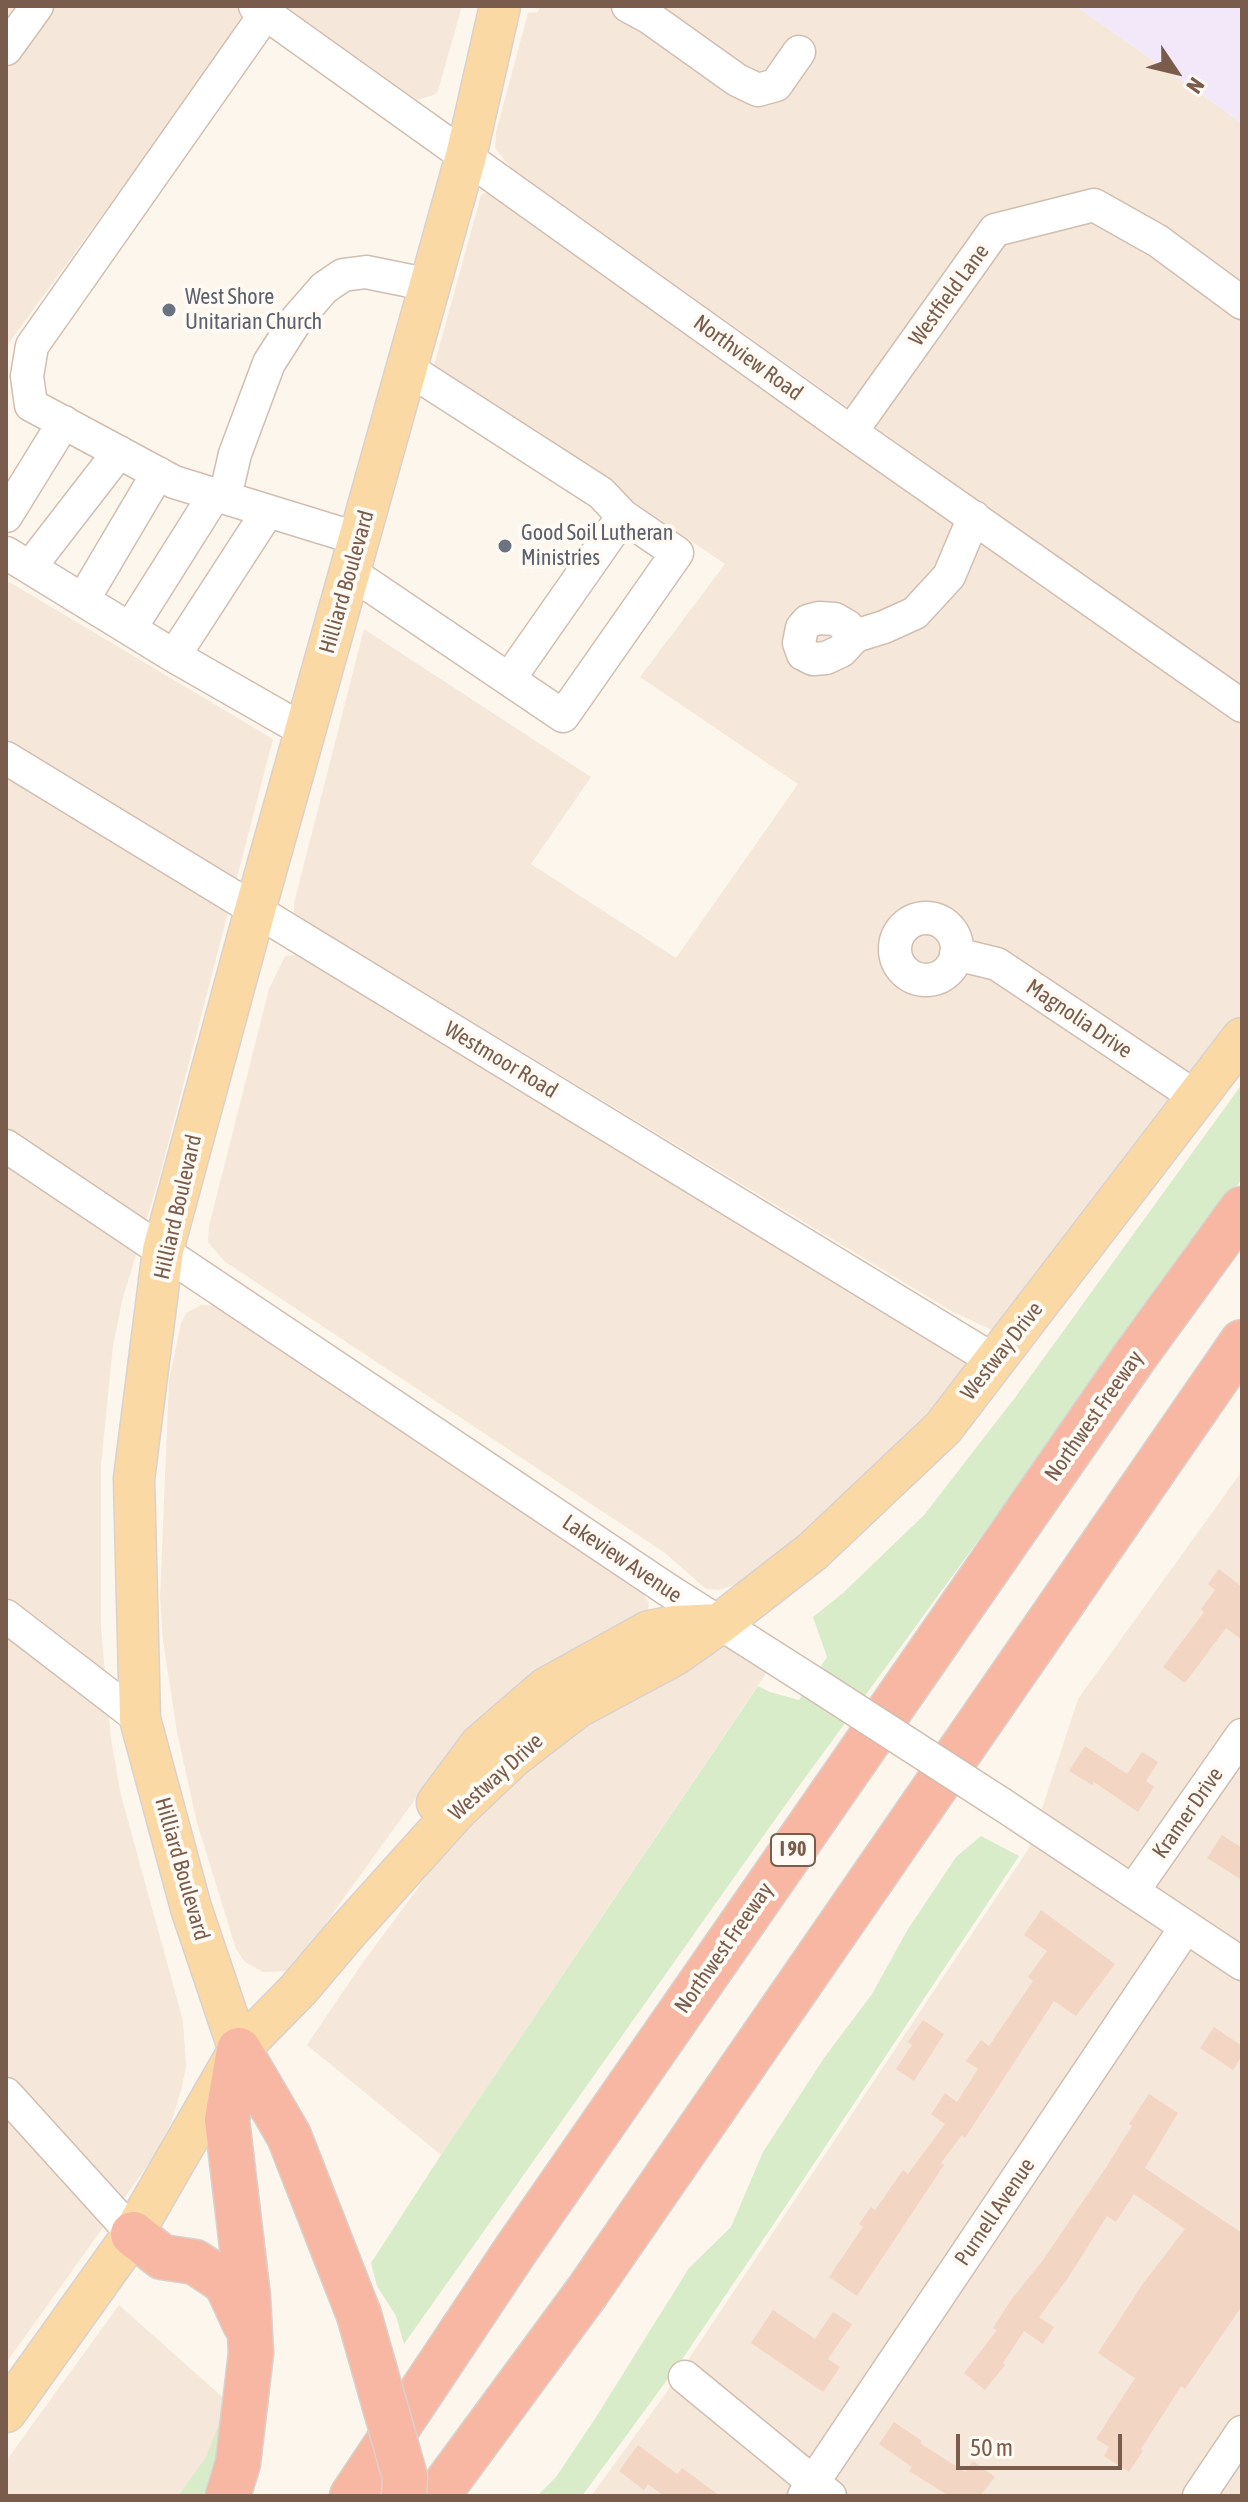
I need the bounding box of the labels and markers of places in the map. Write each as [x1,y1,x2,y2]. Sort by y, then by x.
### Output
place label: West Shore Unitarian Church [185,284,322,336]
marker: West Shore Unitarian Church [160,301,178,319]
place label: Good Soil Lutheran Ministries [521,520,673,572]
marker: Good Soil Lutheran Ministries [496,537,514,555]

